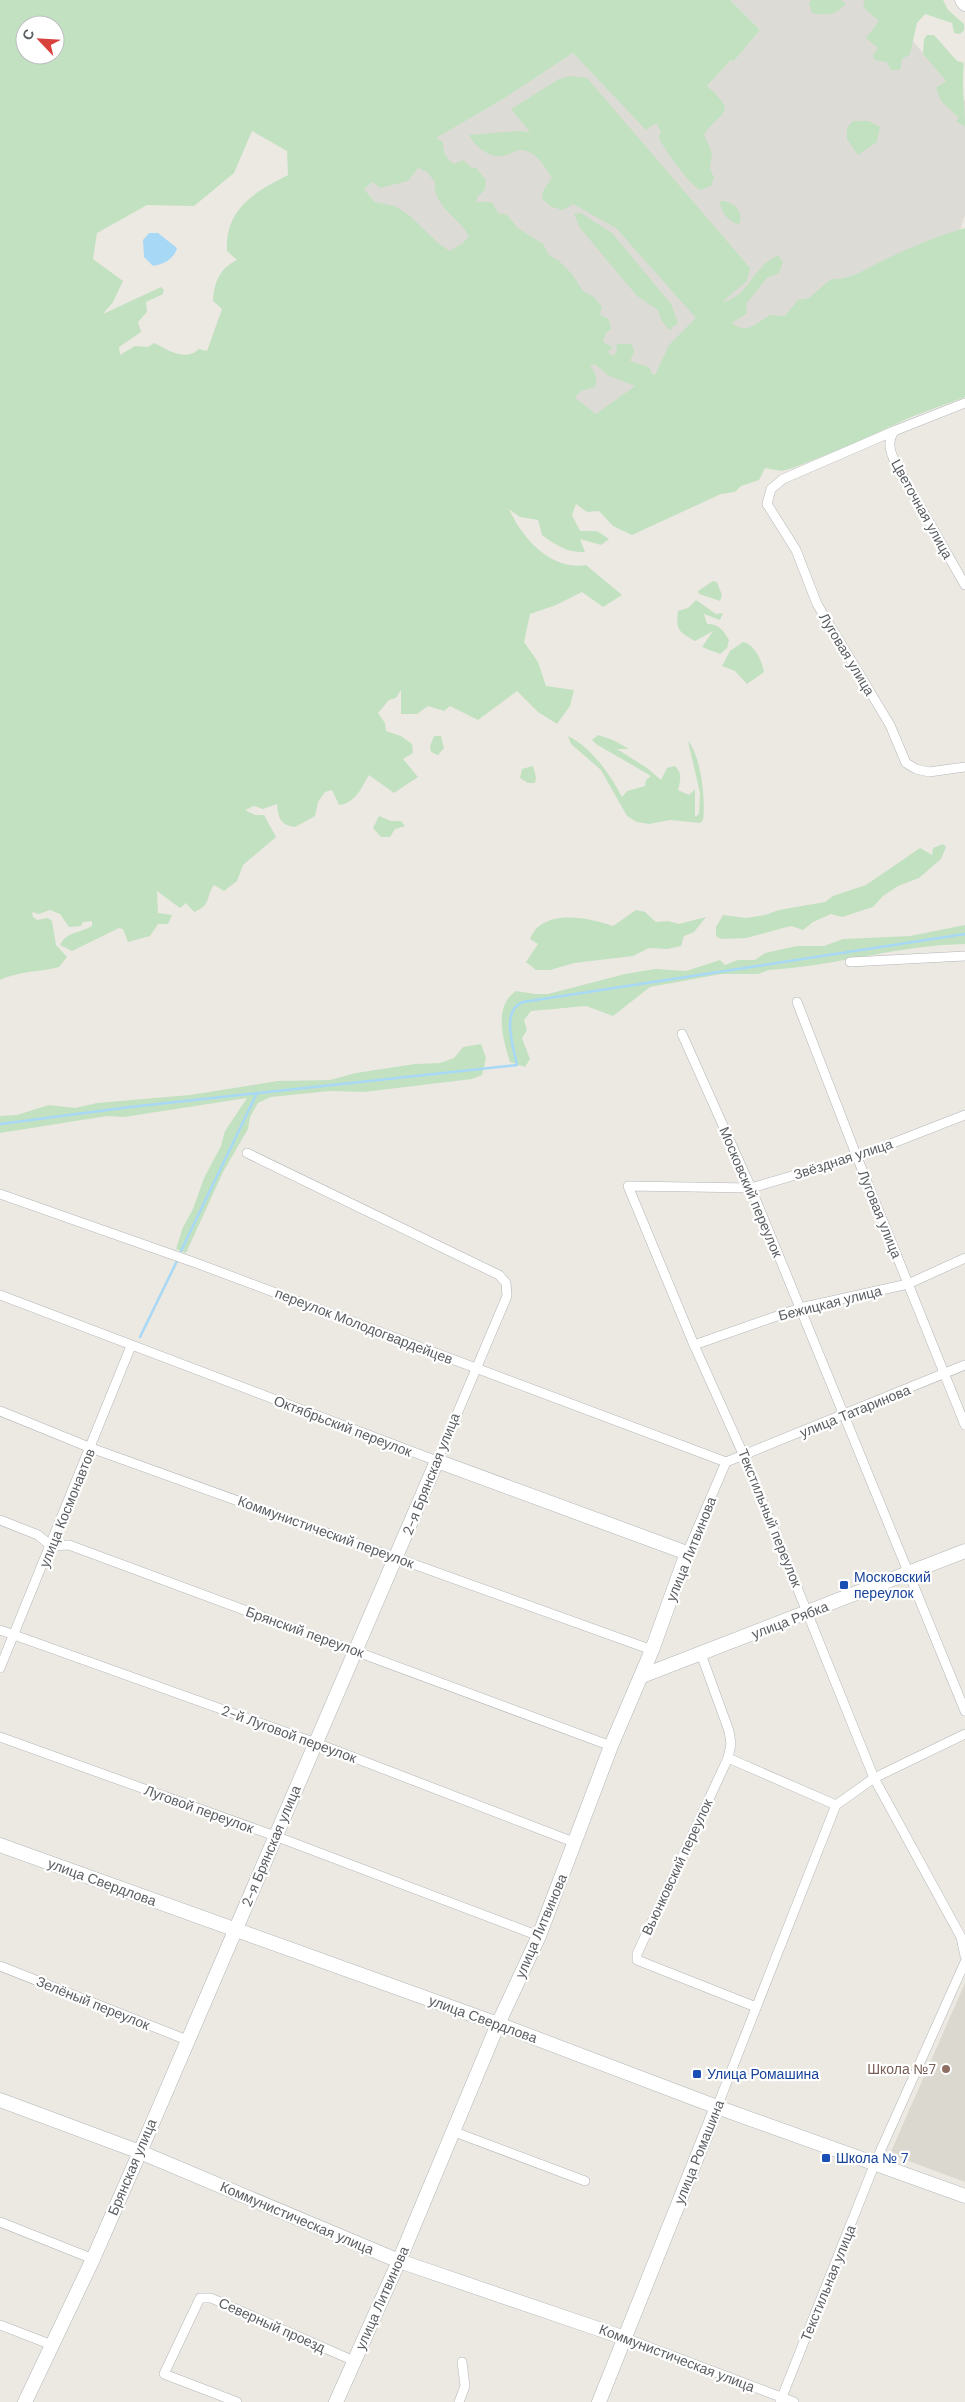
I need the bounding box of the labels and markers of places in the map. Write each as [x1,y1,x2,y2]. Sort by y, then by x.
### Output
place label: Московский переулок [854,1568,931,1602]
marker: Московский переулок [838,1579,850,1591]
place label: Школа №7 [867,2060,936,2078]
marker: Школа №7 [940,2063,952,2075]
place label: Улица Ромашина [707,2065,819,2083]
marker: Улица Ромашина [691,2068,703,2080]
place label: Школа № 7 [836,2149,909,2167]
marker: Школа № 7 [820,2152,832,2164]

